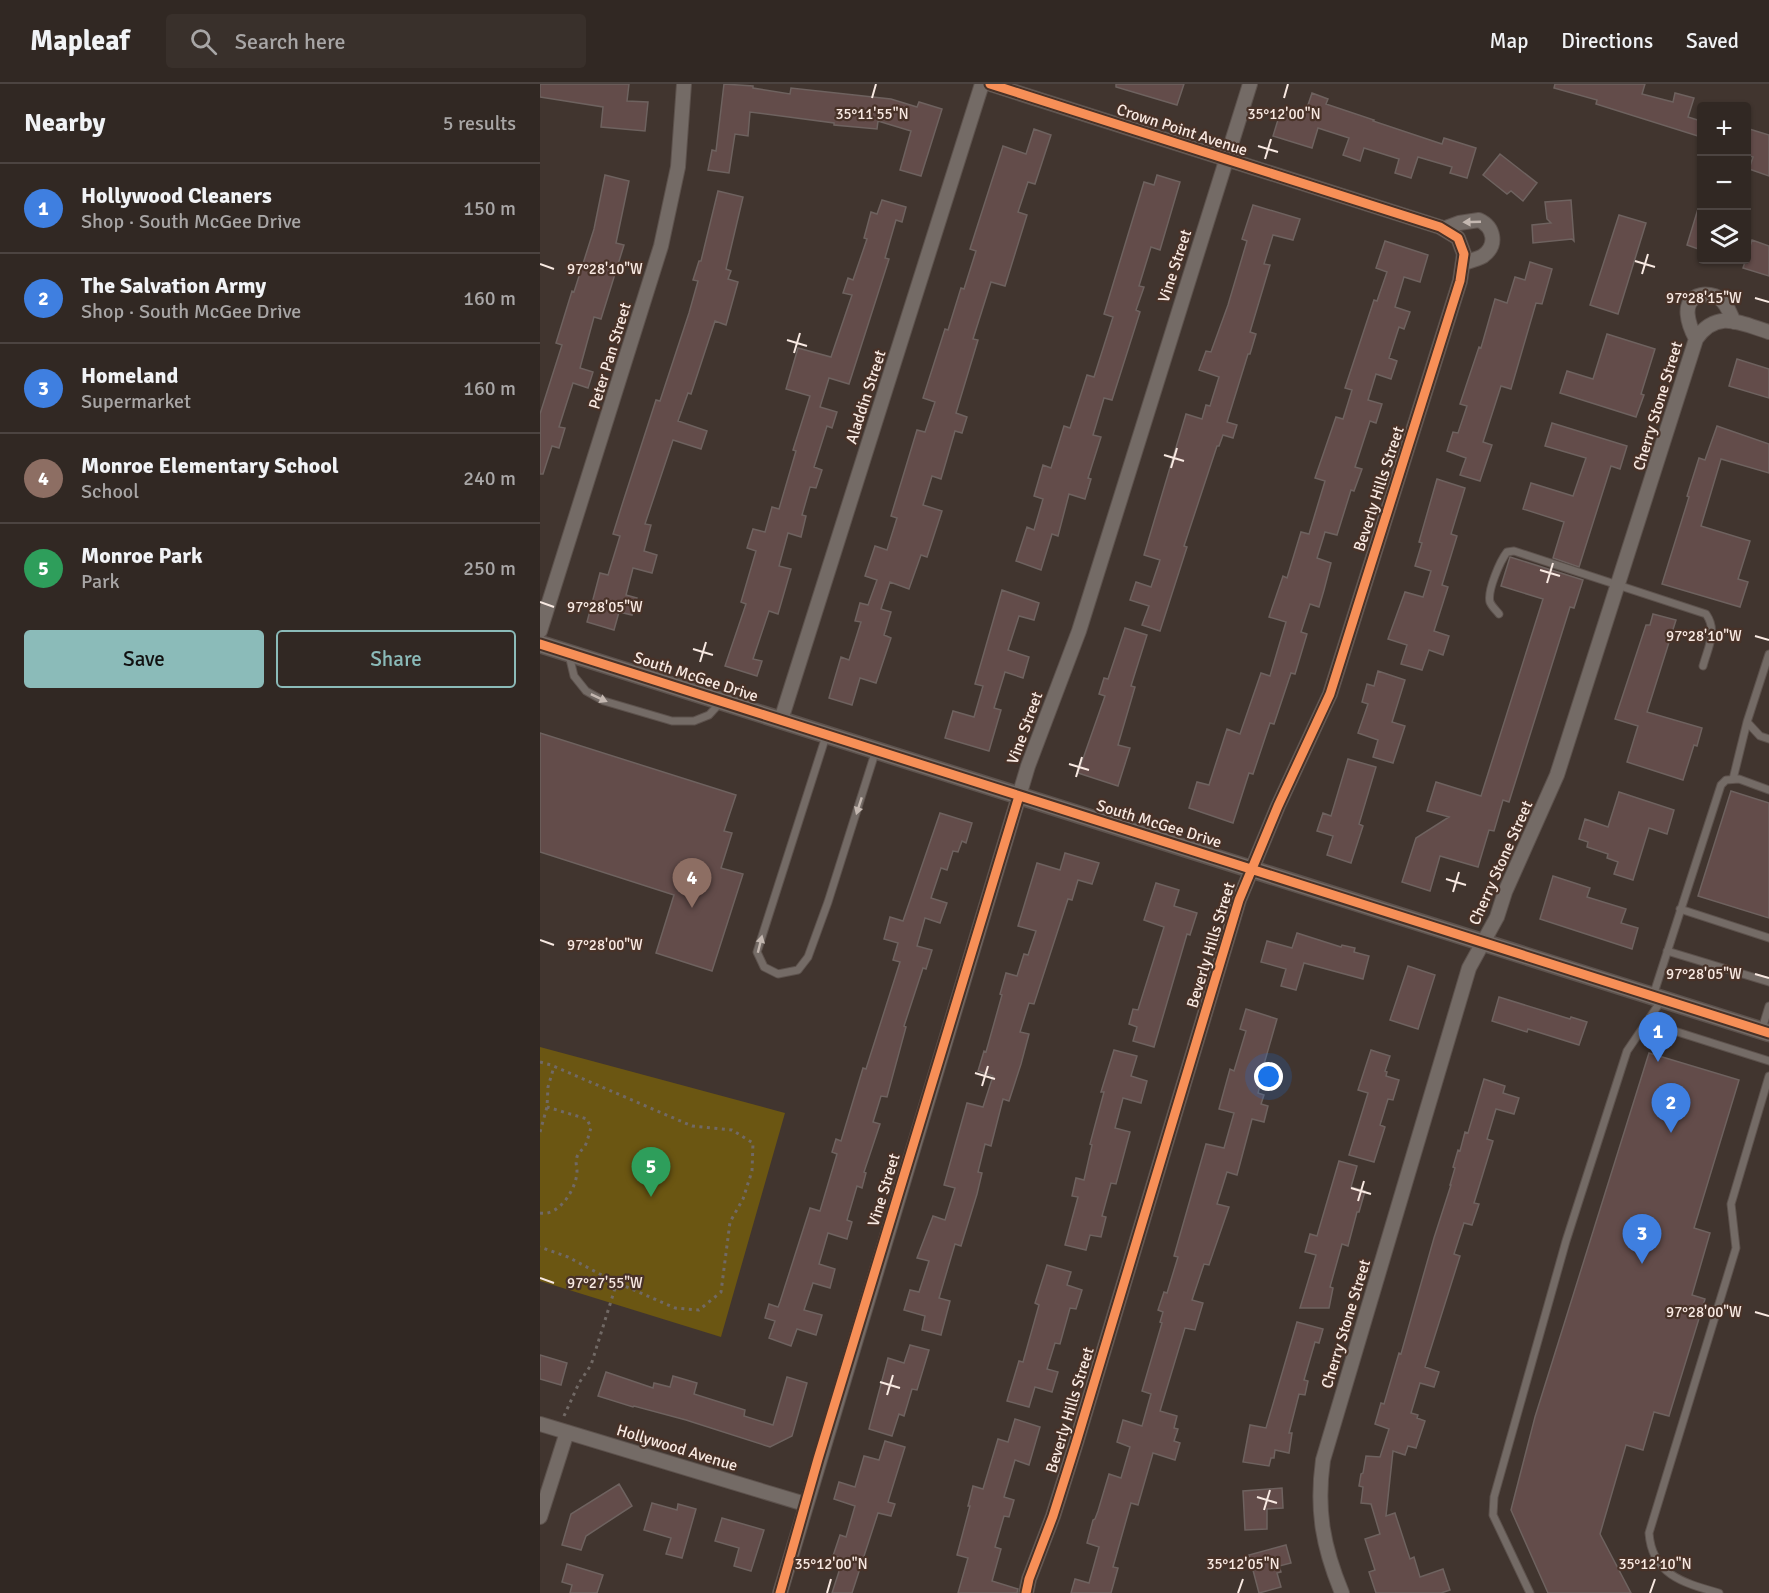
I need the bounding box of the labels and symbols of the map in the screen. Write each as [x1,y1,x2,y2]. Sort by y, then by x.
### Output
street label: Crown Point Avenue [1114,99,1250,161]
text: 35°11'55"N [835,105,909,123]
text: 35°12'00"N [1247,105,1321,123]
one-way arrow [1462,218,1481,227]
street label: Vine Street [1154,227,1196,305]
text: 97°28'10"W [567,260,643,278]
text: 97°28'15"W [1666,289,1742,307]
street label: Peter Pan Street [584,300,636,412]
street label: Cherry Stone Street [1629,339,1687,473]
street label: Aladdin Street [841,347,891,446]
street label: Beverly Hills Street [1349,423,1409,554]
text: 97°28'05"W [567,598,643,616]
text: 97°28'10"W [1666,627,1742,645]
street label: South McGee Drive [631,647,761,707]
street label: Vine Street [1003,689,1047,767]
one-way arrow [591,693,608,702]
street label: South McGee Drive [1094,795,1224,853]
one-way arrow [853,797,863,815]
street label: Cherry Stone Street [1465,797,1538,928]
pin: 4 [672,858,712,908]
street label: Beverly Hills Street [1182,879,1240,1010]
one-way arrow [756,935,766,953]
text: 97°28'00"W [567,936,643,954]
text: 97°28'05"W [1666,965,1742,983]
pin: 1 [1638,1012,1678,1062]
your location [1254,1062,1283,1091]
pin: 2 [1652,1084,1690,1133]
pin: 5 [632,1148,670,1197]
street label: Vine Street [863,1151,905,1229]
pin: 3 [1622,1214,1662,1264]
street label: Cherry Stone Street [1317,1257,1375,1391]
text: 97°27'55"W [567,1274,643,1292]
text: 97°28'00"W [1666,1303,1742,1321]
street label: Beverly Hills Street [1041,1344,1099,1475]
street label: Hollywood Avenue [614,1420,740,1476]
text: 35°12'00"N [794,1555,868,1573]
text: 35°12'05"N [1206,1555,1280,1573]
text: 35°12'10"N [1618,1555,1692,1573]

